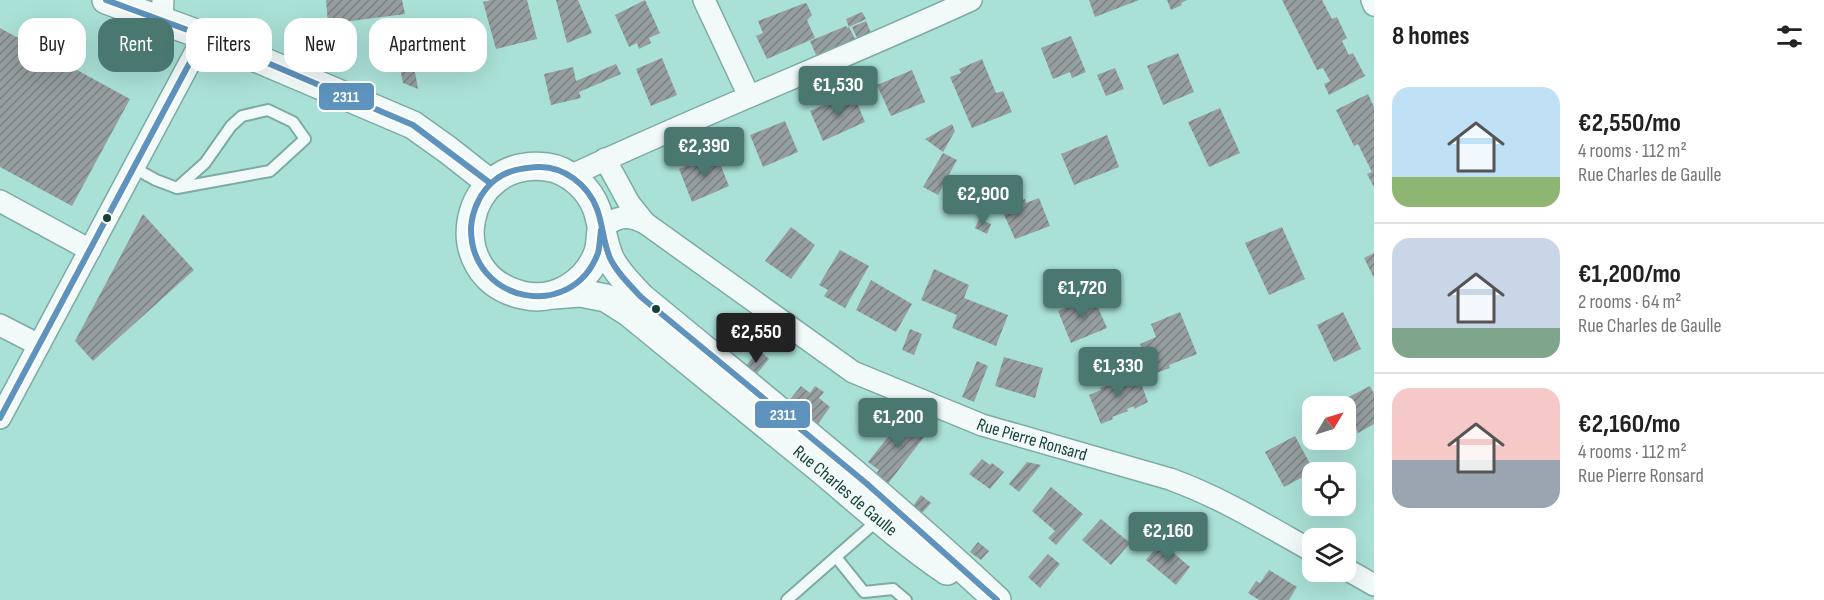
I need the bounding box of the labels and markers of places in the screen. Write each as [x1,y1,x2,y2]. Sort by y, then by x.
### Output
pin: €1,530 [789,66,887,117]
pin: €2,390 [655,127,753,178]
pin: €2,900 [934,175,1032,226]
unlabelled marker [101,212,113,224]
pin: €1,720 [1033,269,1131,320]
unlabelled marker [650,303,662,315]
pin: €2,550 [707,313,805,364]
pin: €1,330 [1069,347,1167,398]
pin: €1,200 [849,398,947,449]
pin: €2,160 [1119,512,1217,563]

